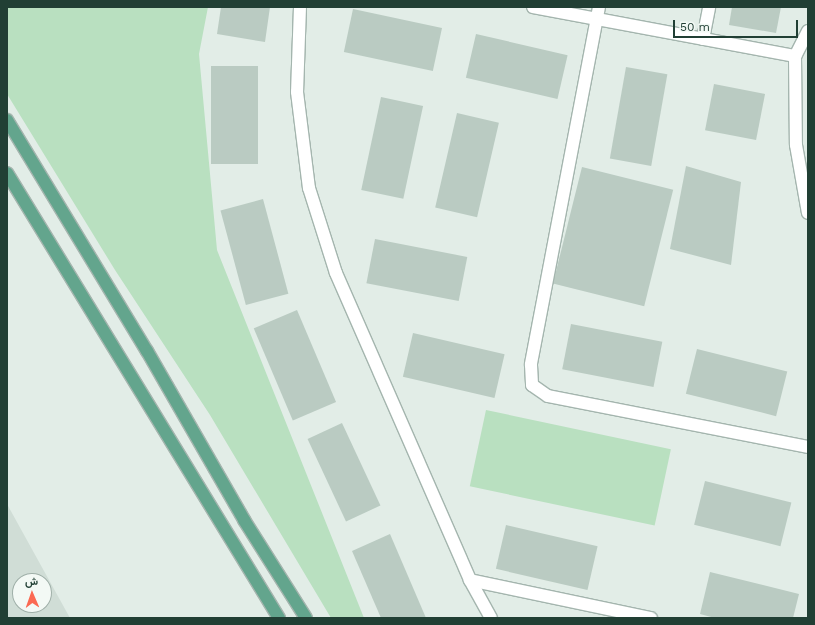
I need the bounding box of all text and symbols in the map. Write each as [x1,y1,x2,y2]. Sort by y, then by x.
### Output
scale bar [675,12,800,38]
text: 50 m [680,20,710,34]
north arrow [12,573,52,613]
text: ش [25,575,38,588]

